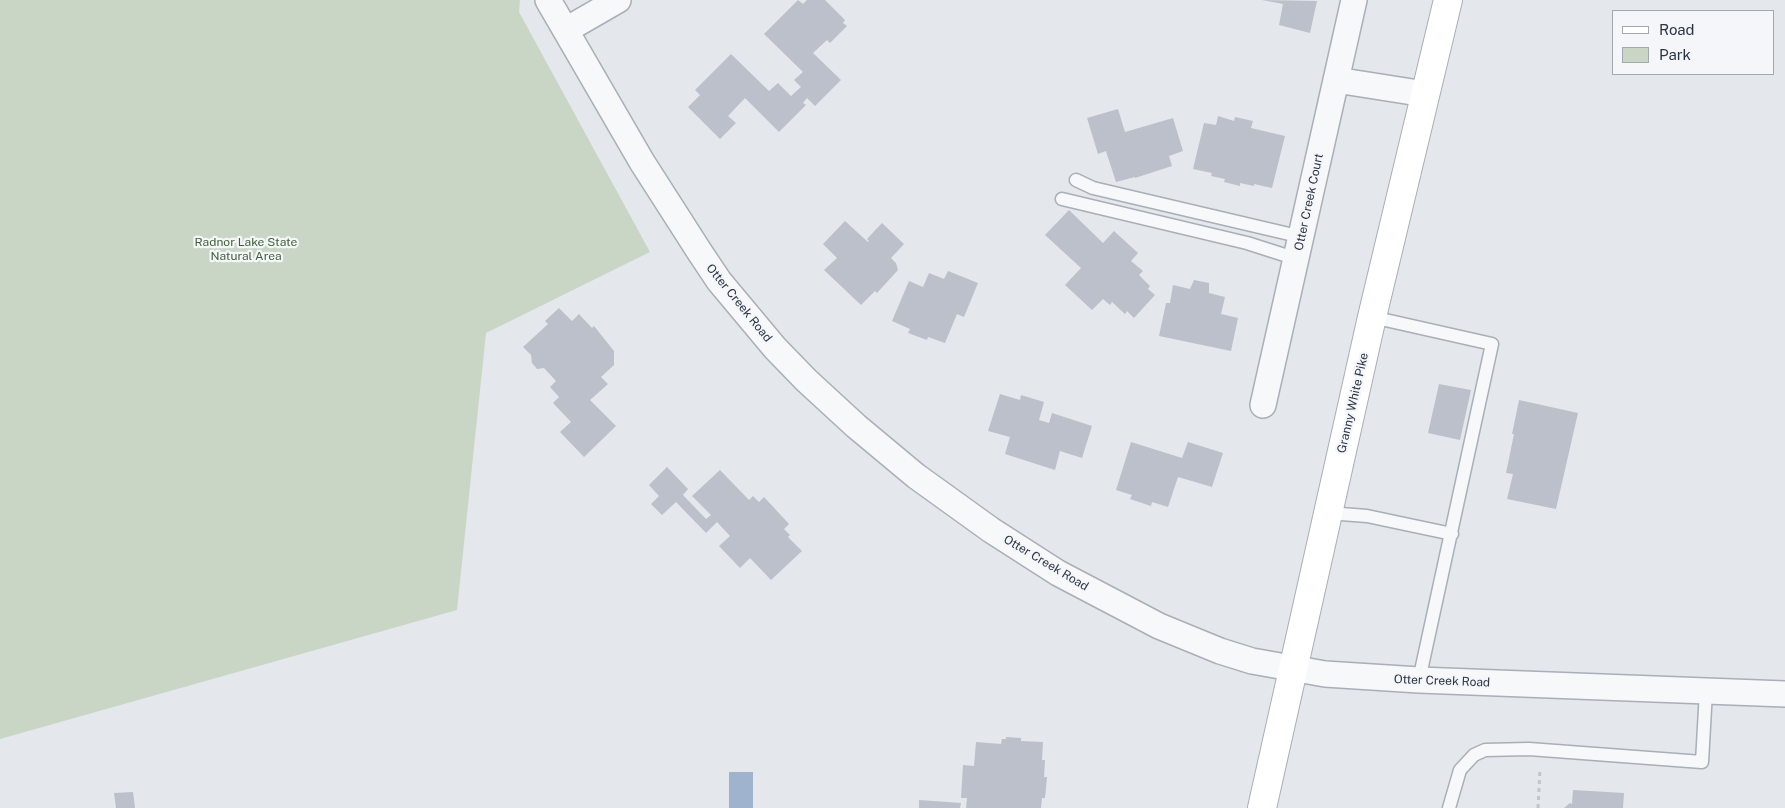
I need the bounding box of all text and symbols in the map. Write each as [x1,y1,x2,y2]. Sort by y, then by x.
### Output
legend [1612,10,1775,75]
text: Road [1659,21,1695,38]
text: Park [1659,46,1691,63]
street label: Otter Creek Court [1292,152,1326,252]
park label: Radnor Lake State Natural Area [195,235,297,263]
street label: Otter Creek Road [703,261,775,345]
street label: Granny White Pike [1334,352,1372,454]
street label: Otter Creek Road [1001,532,1091,594]
street label: Otter Creek Road [1394,672,1490,690]

